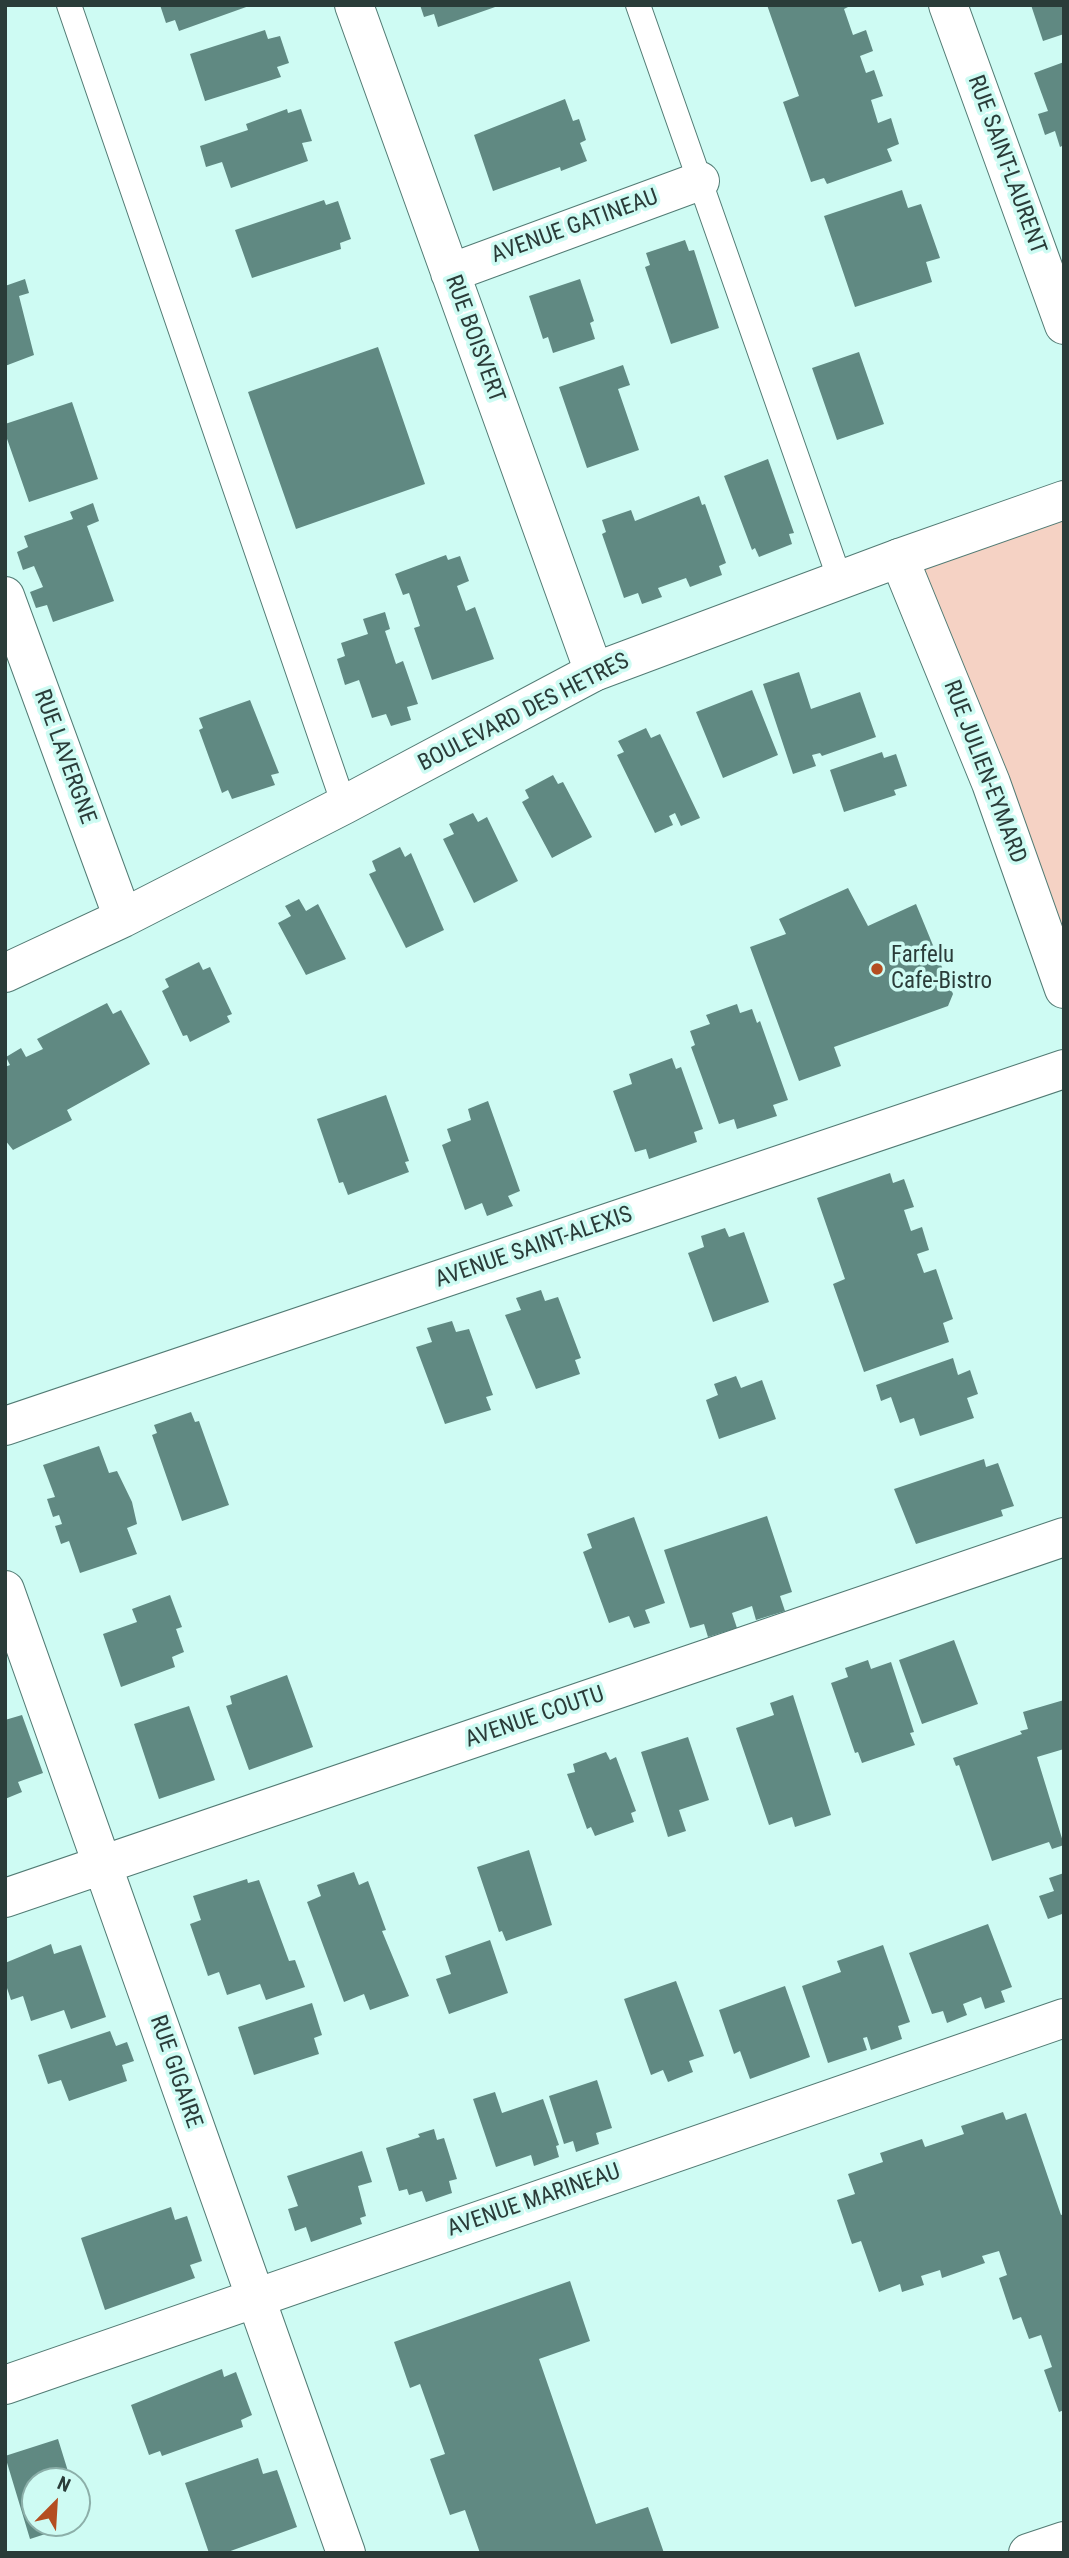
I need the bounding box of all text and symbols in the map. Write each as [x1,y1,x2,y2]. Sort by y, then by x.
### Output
street label: RUE SAINT-LAURENT [961,72,1051,258]
street label: AVENUE GATINEAU [488,184,662,270]
street label: RUE BOISVERT [438,272,510,406]
street label: BOULEVARD DES HETRES [414,648,634,778]
street label: RUE JULIEN-EYMARD [936,677,1032,867]
street label: RUE LAVERGNE [27,686,101,828]
place label: Farfelu Cafe-Bistro [891,942,992,996]
marker: Farfelu Cafe-Bistro [869,961,885,977]
street label: AVENUE SAINT-ALEXIS [432,1201,636,1295]
street label: AVENUE COUTU [462,1681,608,1755]
street label: RUE GIGAIRE [143,2012,207,2132]
street label: AVENUE MARINEAU [444,2158,624,2244]
north arrow [21,2467,91,2537]
text: N [54,2471,74,2497]

